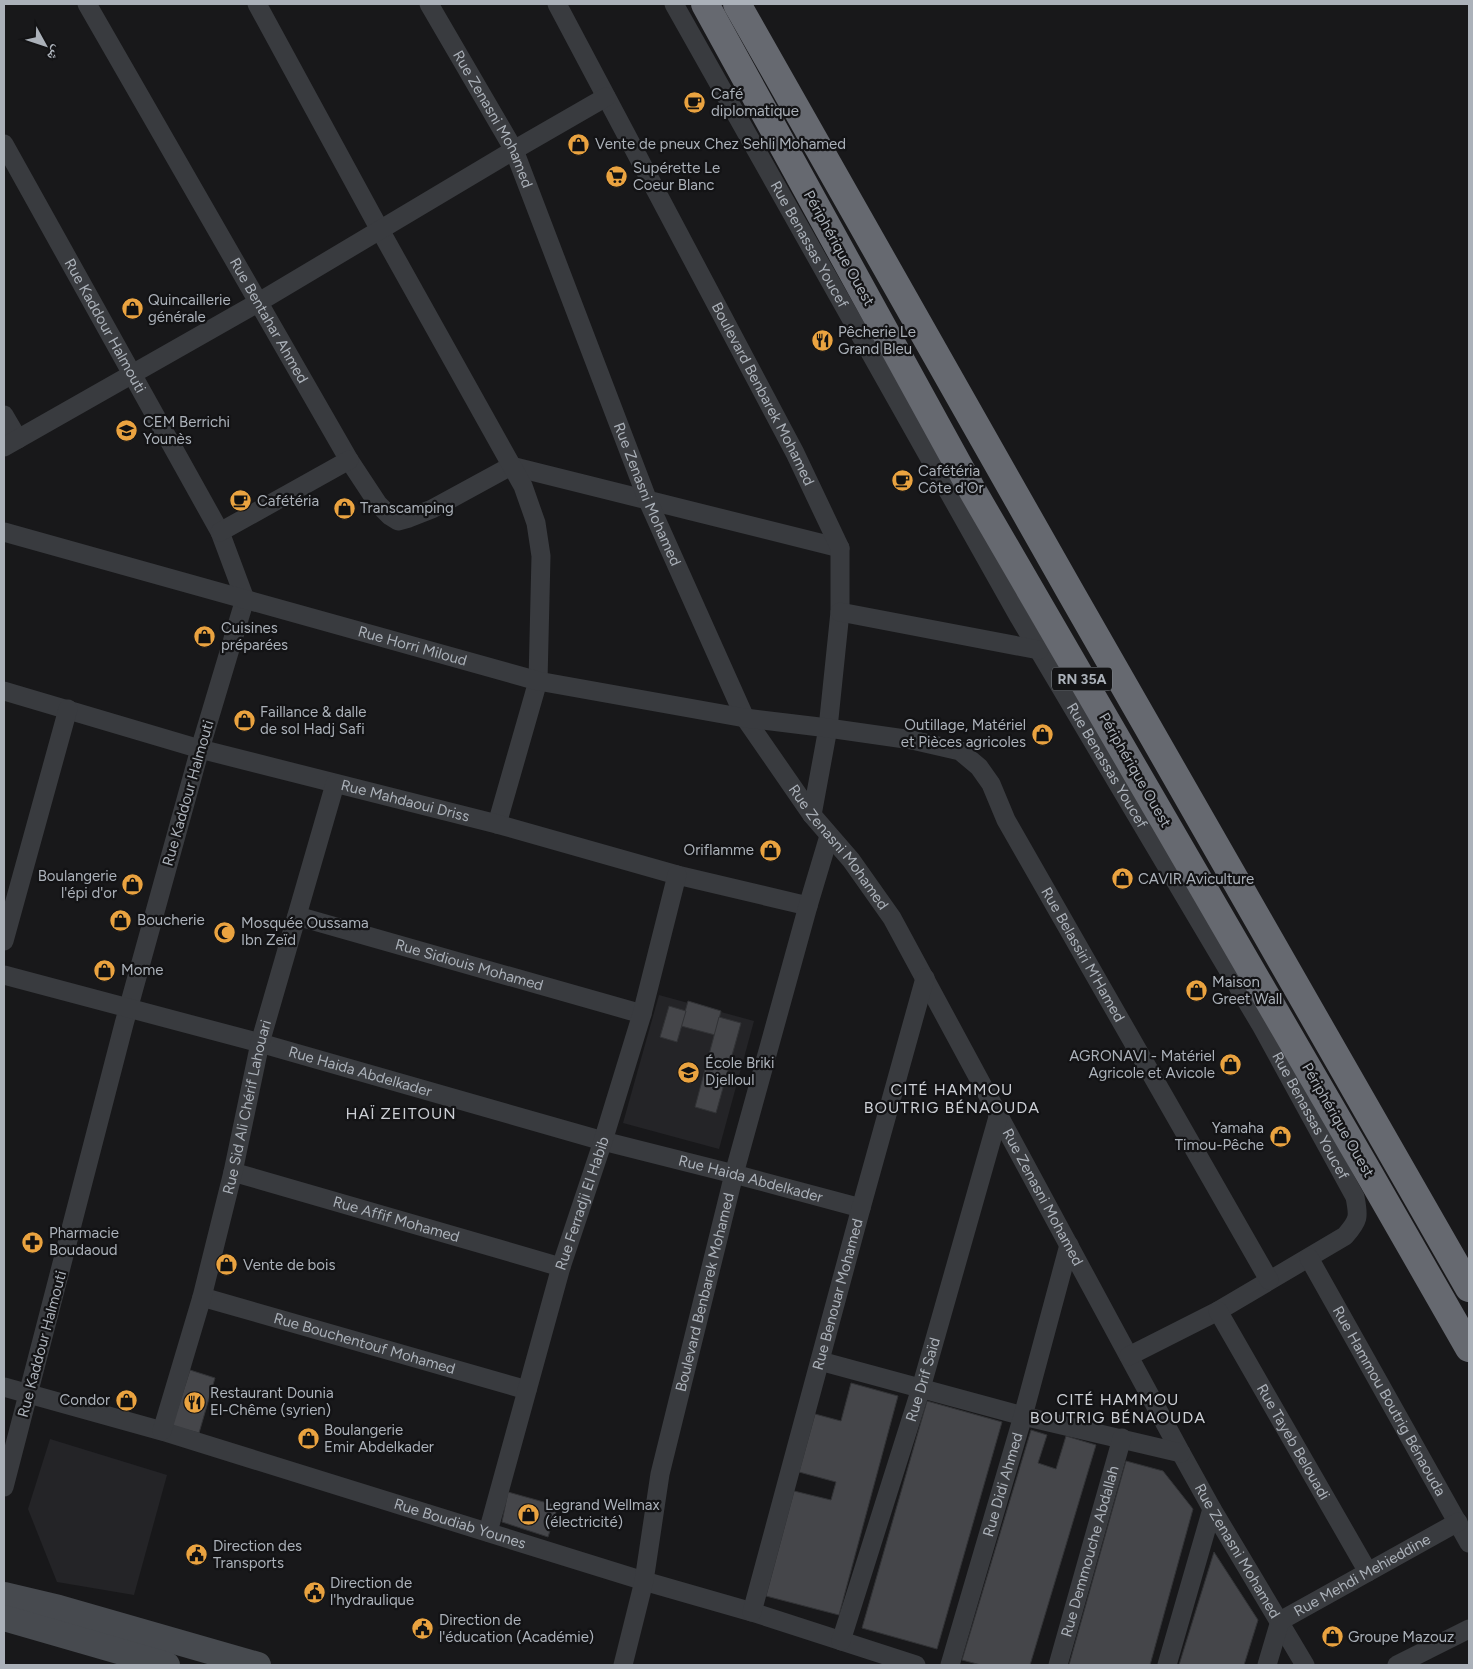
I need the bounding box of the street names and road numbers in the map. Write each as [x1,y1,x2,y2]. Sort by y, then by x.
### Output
street label: Rue Zenasni Mohamed [449,47,537,190]
street label: Rue Benassas Youcef [767,178,852,311]
street label: Périphérique Ouest [800,187,878,309]
street label: Rue Bentahar Ahmed [226,254,312,386]
street label: Rue Kaddour Halmouti [61,255,150,396]
street label: Boulevard Benbarek Mohamed [708,299,818,488]
street label: Rue Zenasni Mohamed [610,420,685,569]
street label: Rue Horri Miloud [356,622,469,670]
road number: RN 35A [1052,668,1112,691]
street label: Rue Benassas Youcef [1063,700,1151,832]
street label: Périphérique Ouest [1095,710,1175,831]
street label: Rue Kaddour Halmouti [159,718,217,868]
street label: Rue Mahdaoui Driss [339,776,471,826]
street label: Rue Zenasni Mohamed [785,781,892,913]
street label: Rue Belassiri M'Hamed [1037,884,1129,1025]
street label: Rue Sidiouis Mohamed [393,935,545,994]
street label: Rue Sid Ali Chérif Lahouari [219,1018,275,1196]
street label: Rue Haida Abdelkader [286,1043,434,1101]
street label: Rue Benassas Youcef [1268,1049,1353,1183]
street label: Périphérique Ouest [1298,1060,1378,1181]
street label: Rue Zenasni Mohamed [998,1125,1087,1269]
street label: Rue Ferradji El Habib [552,1134,613,1272]
street label: Rue Haida Abdelkader [677,1151,825,1206]
street label: Boulevard Benbarek Mohamed [672,1191,738,1393]
street label: Rue Affif Mohamed [331,1192,462,1246]
street label: Rue Benouar Mohamed [809,1217,867,1372]
street label: Rue Kaddour Halmouti [14,1269,70,1419]
street label: Rue Hammou Boutrig Bénaouda [1329,1303,1450,1499]
street label: Rue Bouchentouf Mohamed [272,1309,457,1378]
street label: Rue Drif Saïd [902,1335,944,1424]
street label: Rue Tayeb Belouadi [1253,1381,1334,1503]
street label: Rue Didi Ahmed [979,1430,1027,1539]
street label: Rue Demmouche Abdallah [1057,1464,1123,1639]
street label: Rue Zenasni Mohamed [1191,1481,1284,1622]
street label: Rue Boudiab Younes [392,1495,528,1553]
street label: Rue Mehdi Mehieddine [1291,1530,1434,1620]

